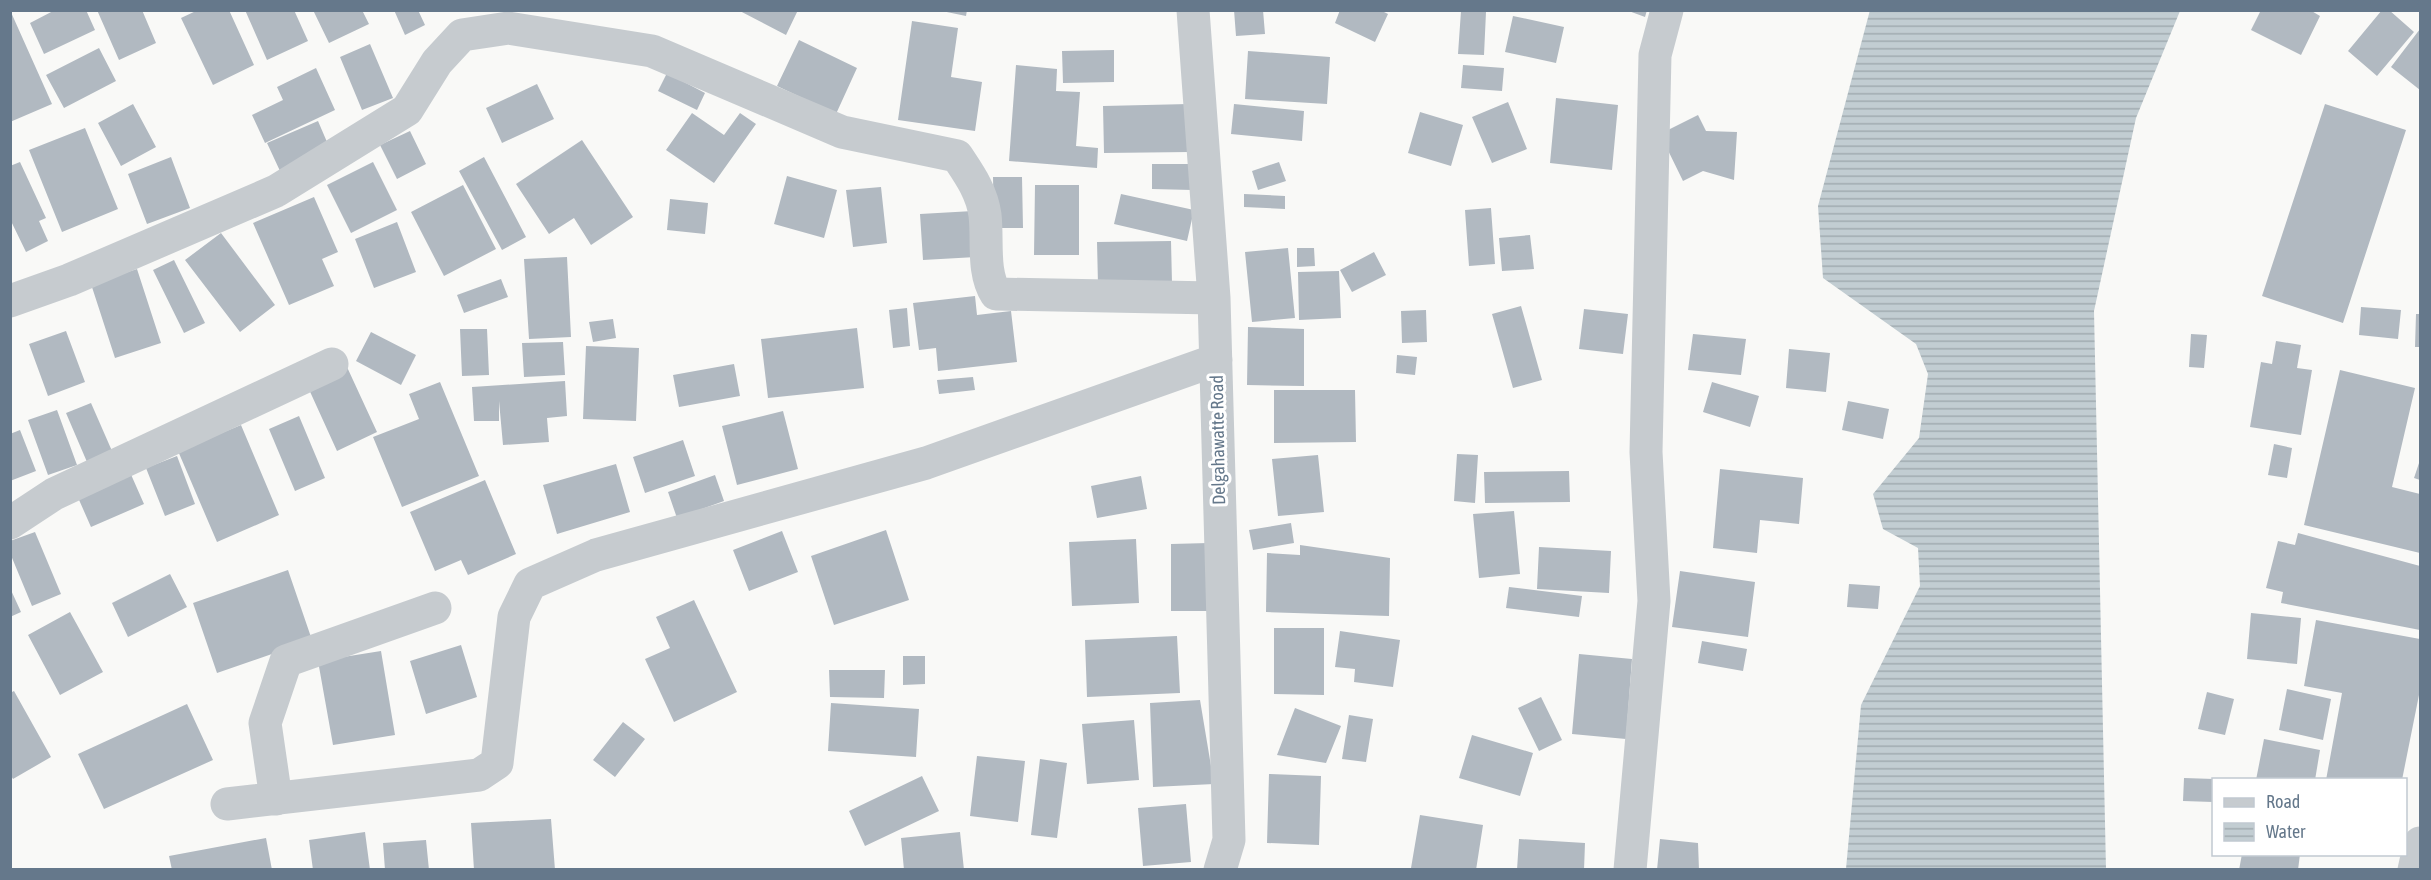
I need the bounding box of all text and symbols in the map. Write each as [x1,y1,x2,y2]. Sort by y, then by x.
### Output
street label: Delgahawatte Road [1206,375,1229,505]
legend [2212,778,2407,856]
text: Road [2266,791,2300,812]
text: Water [2266,821,2306,842]

